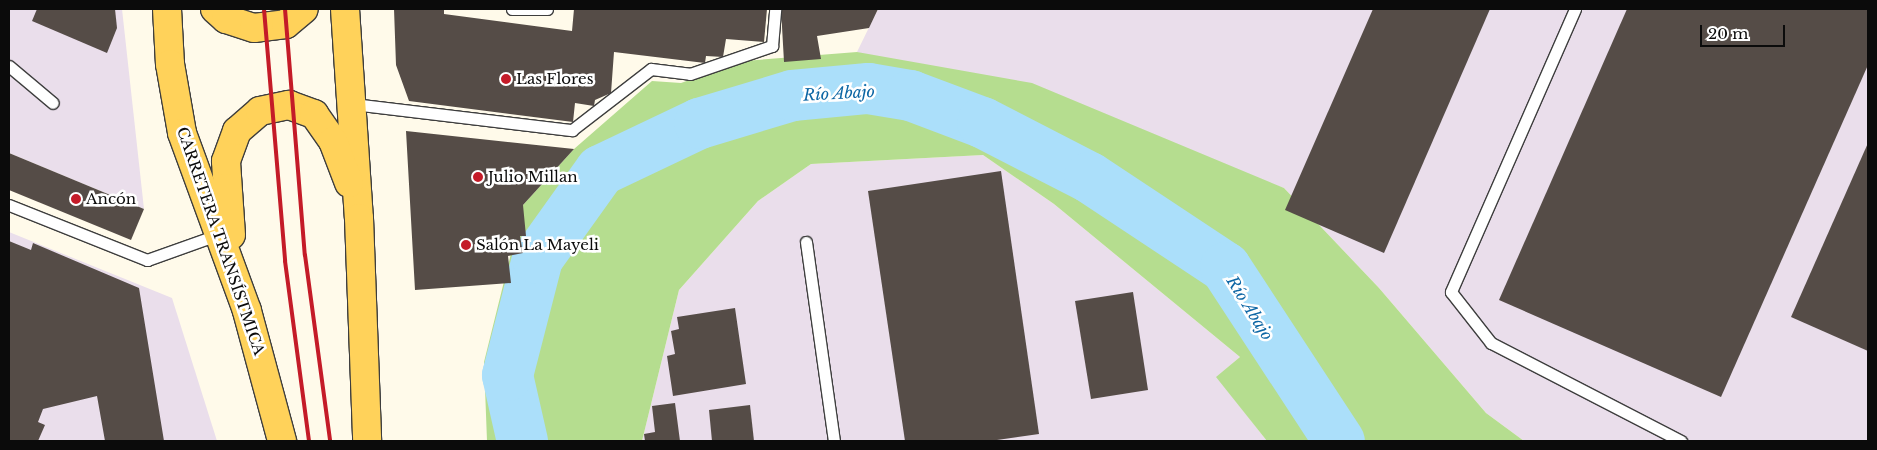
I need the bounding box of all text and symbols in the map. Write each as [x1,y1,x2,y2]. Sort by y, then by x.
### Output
scale bar [1702,15,1787,47]
text: 20 m [1708,24,1748,43]
place label: Las Flores [516,70,593,88]
marker: Las Flores [500,73,512,85]
water label: Río Abajo [802,82,876,104]
street label: CARRETERA TRANSÍSTMICA [173,124,269,358]
place label: Julio Millan [488,168,578,186]
marker: Julio Millan [472,171,484,183]
place label: Ancón [86,190,136,208]
marker: Ancón [70,193,82,205]
place label: Salón La Mayeli [476,236,599,254]
marker: Salón La Mayeli [460,239,472,251]
water label: Río Abajo [1223,272,1277,344]

